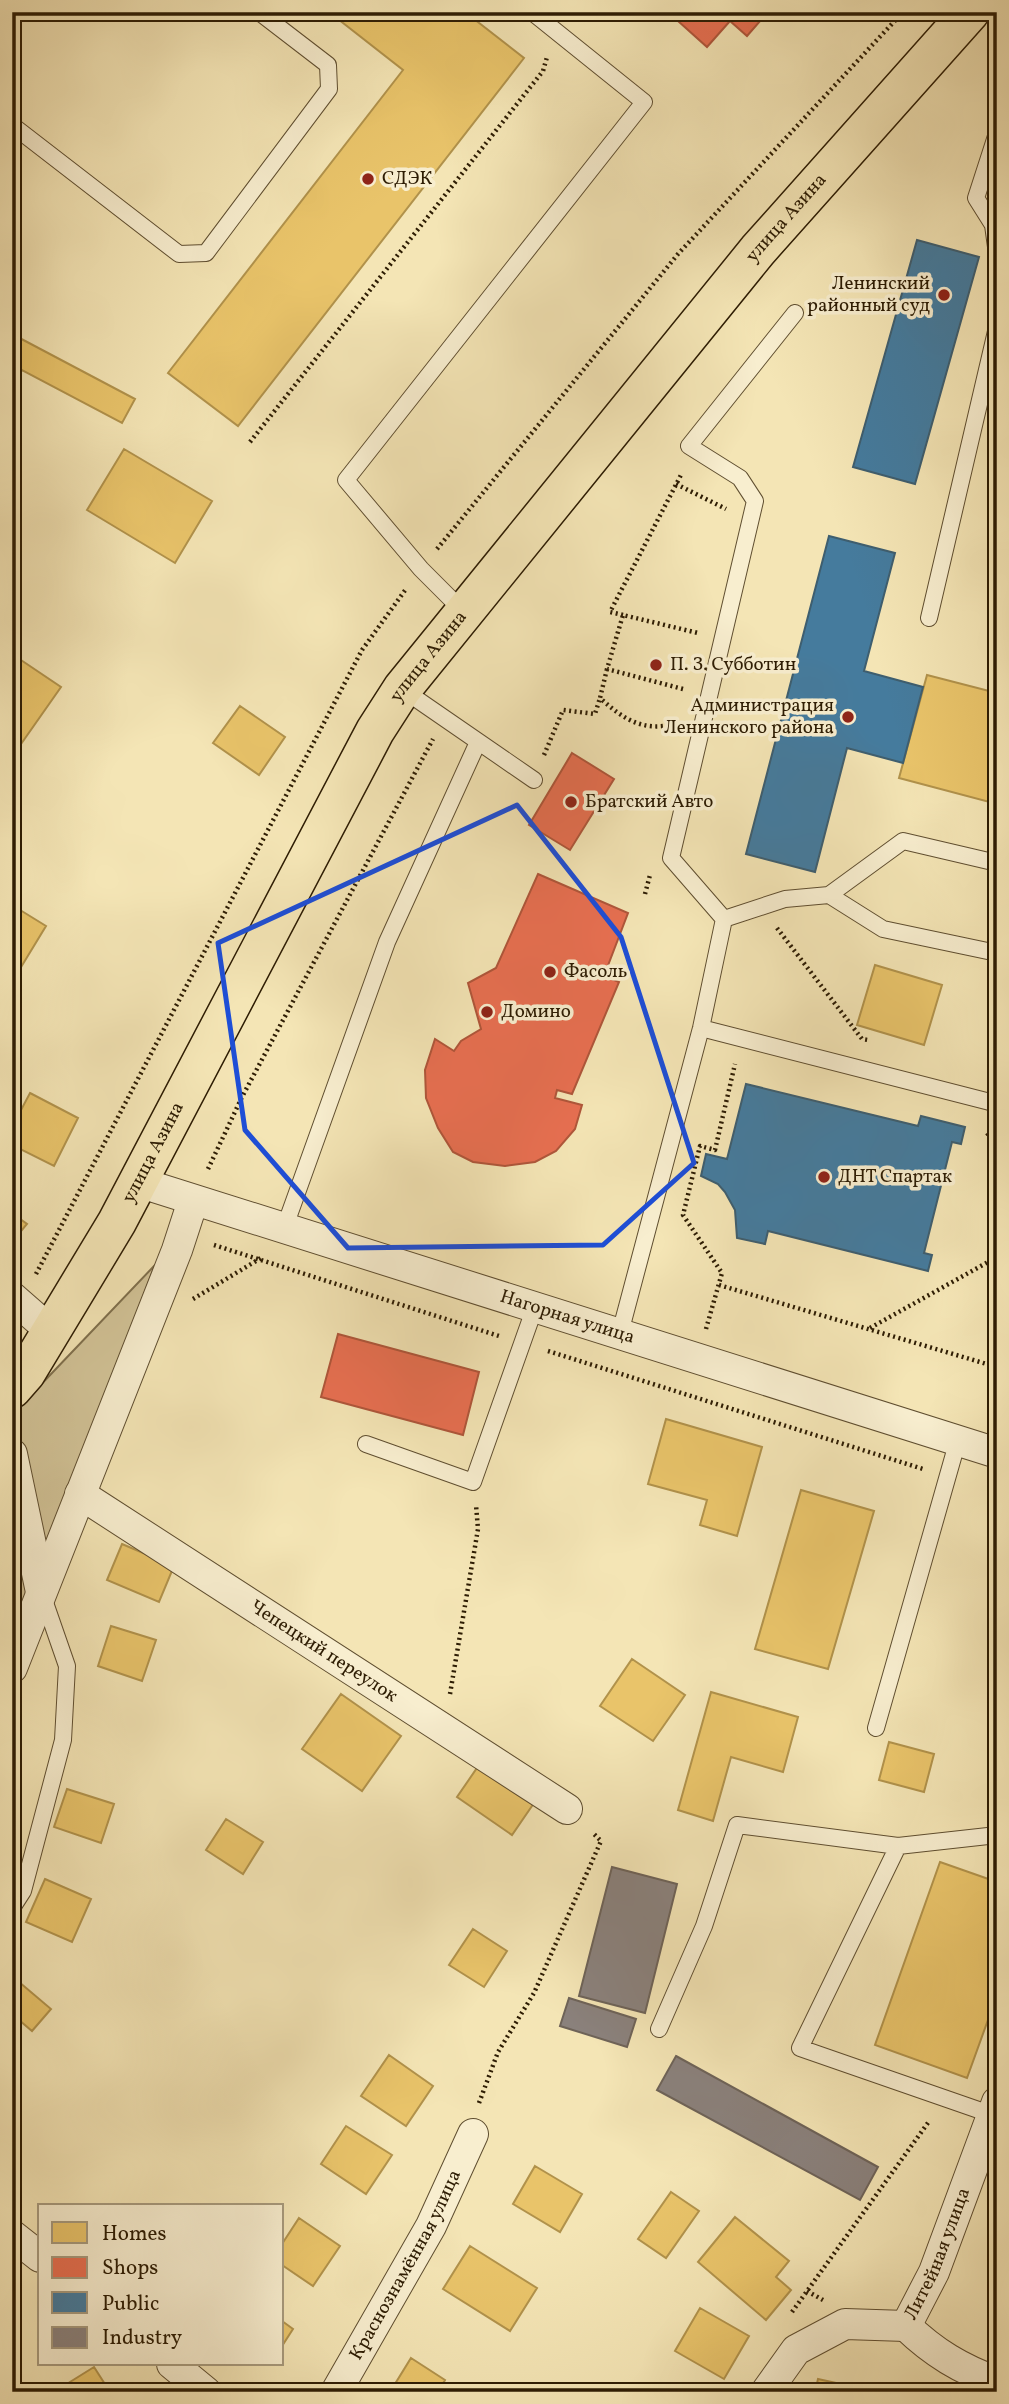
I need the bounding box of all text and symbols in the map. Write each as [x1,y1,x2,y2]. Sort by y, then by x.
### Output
place label: СДЭК [382,166,432,192]
street label: улица Азина [740,168,833,268]
marker: СДЭК [360,171,376,187]
place label: Ленинский районный суд [807,271,930,319]
marker: Ленинский районный суд [936,287,952,303]
street label: улица Азина [384,605,473,708]
place label: П. З. Субботин [670,652,796,678]
marker: П. З. Субботин [648,657,664,673]
place label: Администрация Ленинского района [664,693,834,741]
marker: Администрация Ленинского района [840,709,856,725]
place label: Братский Авто [585,789,713,815]
marker: Братский Авто [563,794,579,810]
place label: Фасоль [564,959,627,985]
marker: Фасоль [542,964,558,980]
place label: Домино [501,999,571,1025]
marker: Домино [479,1004,495,1020]
street label: улица Азина [116,1097,191,1208]
place label: ДНТ Спартак [838,1164,952,1190]
marker: ДНТ Спартак [816,1169,832,1185]
street label: Нагорная улица [496,1284,638,1351]
street label: Чепецкий переулок [244,1594,403,1709]
street label: Краснознамённая улица [344,2166,468,2365]
street label: Литейная улица [898,2184,977,2325]
legend [38,2204,284,2366]
text: Homes [102,2220,167,2249]
text: Shops [102,2254,158,2283]
text: Public [102,2290,159,2319]
text: Industry [102,2324,183,2353]

